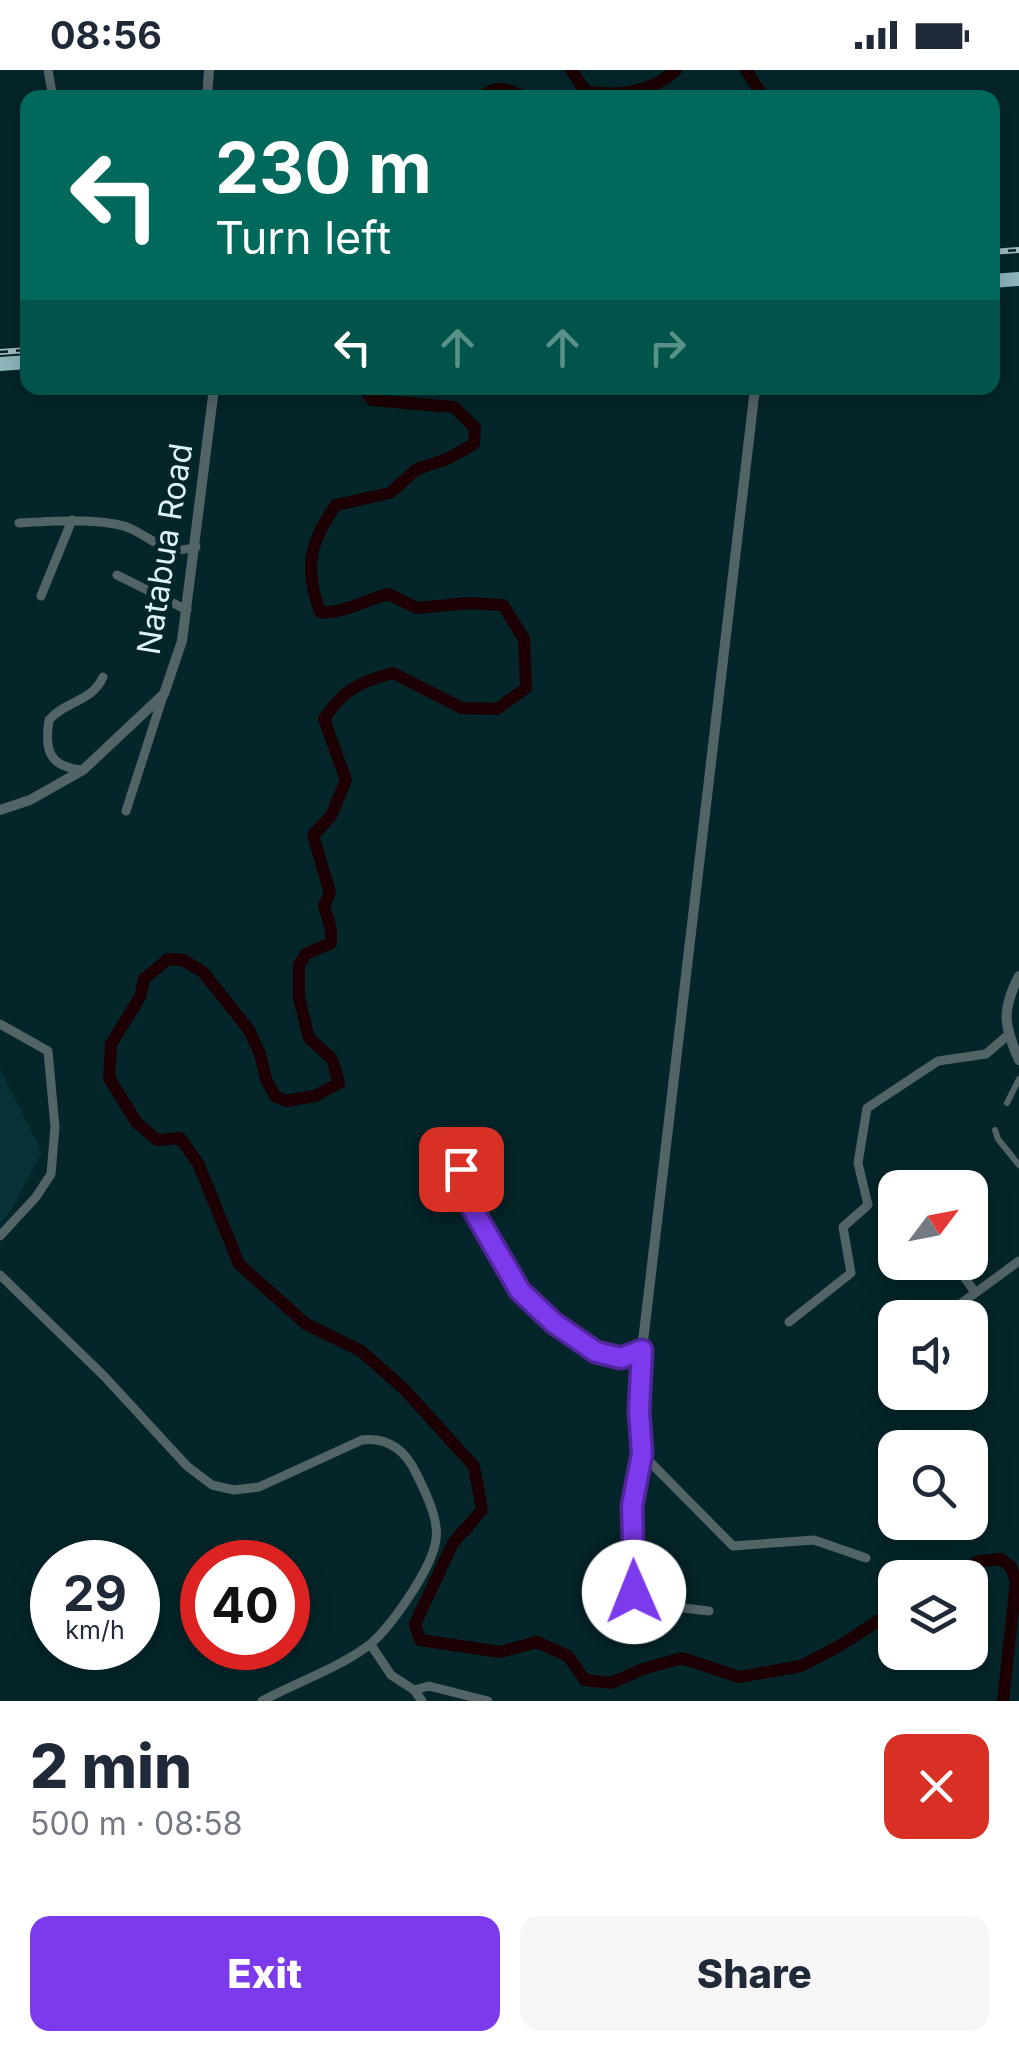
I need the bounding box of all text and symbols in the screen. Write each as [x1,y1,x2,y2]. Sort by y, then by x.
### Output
text: 08:56 [50,12,162,58]
text: 230 m [215,125,432,210]
icon: left [50,130,180,260]
text: Turn left [215,210,391,265]
icon: left [325,320,380,375]
icon: ahead [430,320,485,375]
icon: ahead [535,320,590,375]
icon: right [640,320,695,375]
street label: Natabua Road [129,441,200,657]
pin [419,1127,504,1212]
icon: arrive [434,1142,489,1197]
north arrow [878,1170,988,1280]
map controls [878,1170,988,1670]
button: sound [878,1300,988,1410]
button: search [878,1430,988,1540]
speed limit sign: 40 [180,1540,310,1670]
position arrow [582,1540,686,1644]
button: layers [878,1560,988,1670]
text: 29 [63,1563,127,1623]
text: km/h [65,1615,125,1645]
text: 2 min [30,1730,192,1802]
button: close [884,1734,989,1839]
text: 500 m · 08:58 [30,1804,243,1843]
button: Exit [30,1916,500,2031]
button: Share [520,1916,989,2031]

